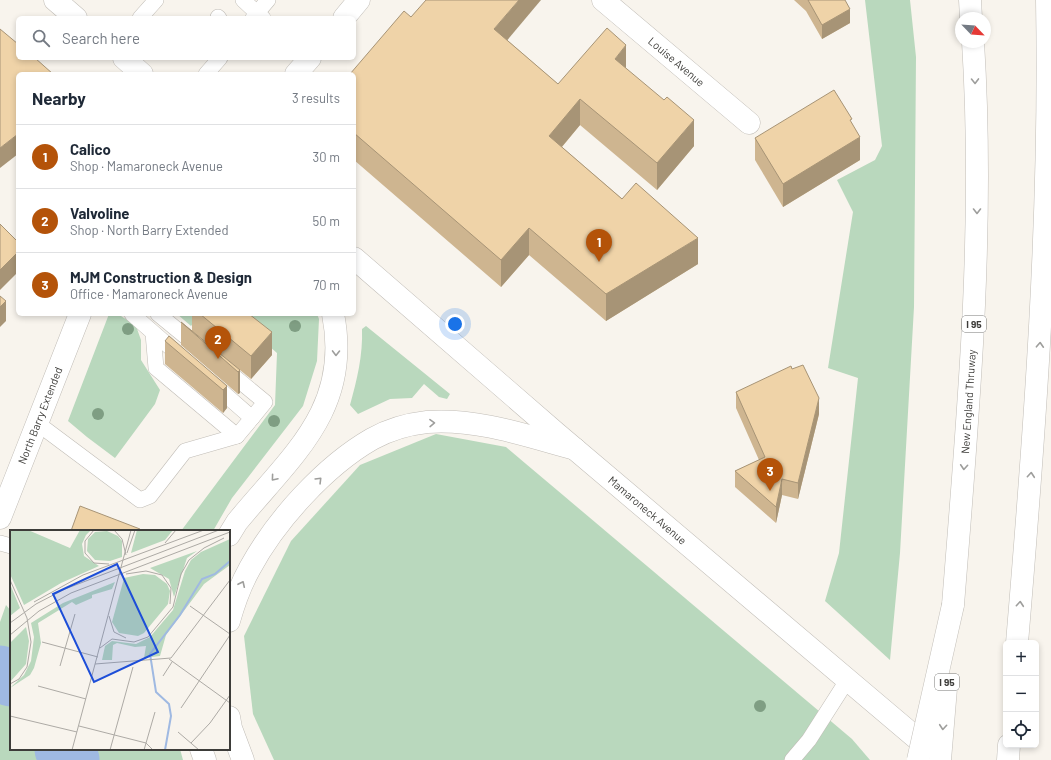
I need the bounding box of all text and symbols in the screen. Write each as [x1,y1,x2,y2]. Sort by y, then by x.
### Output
north arrow [955,12,991,48]
search box [16,16,356,60]
icon: search [30,27,52,49]
text: Search here [62,29,140,47]
street label: Louise Avenue [646,34,708,89]
one-way arrow [971,78,979,84]
text: Nearby [32,88,86,108]
text: 3 results [292,90,340,106]
text: Calico [70,140,111,158]
text: 1 [43,149,47,165]
text: 30 m [313,149,340,165]
text: Shop · Mamaroneck Avenue [70,158,223,174]
text: Valvoline [70,204,130,222]
one-way arrow [973,208,981,214]
text: 2 [41,213,49,229]
text: 50 m [313,213,340,229]
text: Shop · North Barry Extended [70,222,229,238]
pin: 1 [586,229,612,262]
text: MJM Construction & Design [70,268,252,286]
text: 3 [41,277,49,293]
text: 70 m [313,277,340,293]
text: Office · Mamaroneck Avenue [70,286,228,302]
your location [445,314,465,334]
road number: I 95 [962,316,986,332]
pin: 2 [205,326,231,359]
one-way arrow [1036,342,1045,348]
street label: New England Thruway [958,349,978,454]
one-way arrow [332,350,340,356]
street label: North Barry Extended [15,365,65,466]
one-way arrow [429,418,435,427]
pin: 3 [757,458,783,491]
one-way arrow [960,463,969,470]
one-way arrow [1026,472,1035,478]
street label: Mamaroneck Avenue [606,473,690,547]
one-way arrow [271,474,278,481]
one-way arrow [314,477,322,485]
inset map [10,530,230,750]
one-way arrow [237,581,245,589]
one-way arrow [1016,601,1025,607]
map controls [1003,640,1039,748]
button: + [1003,640,1039,676]
road number: I 95 [935,674,959,690]
button: − [1003,676,1039,712]
button: locate [1003,712,1039,748]
one-way arrow [938,724,947,730]

